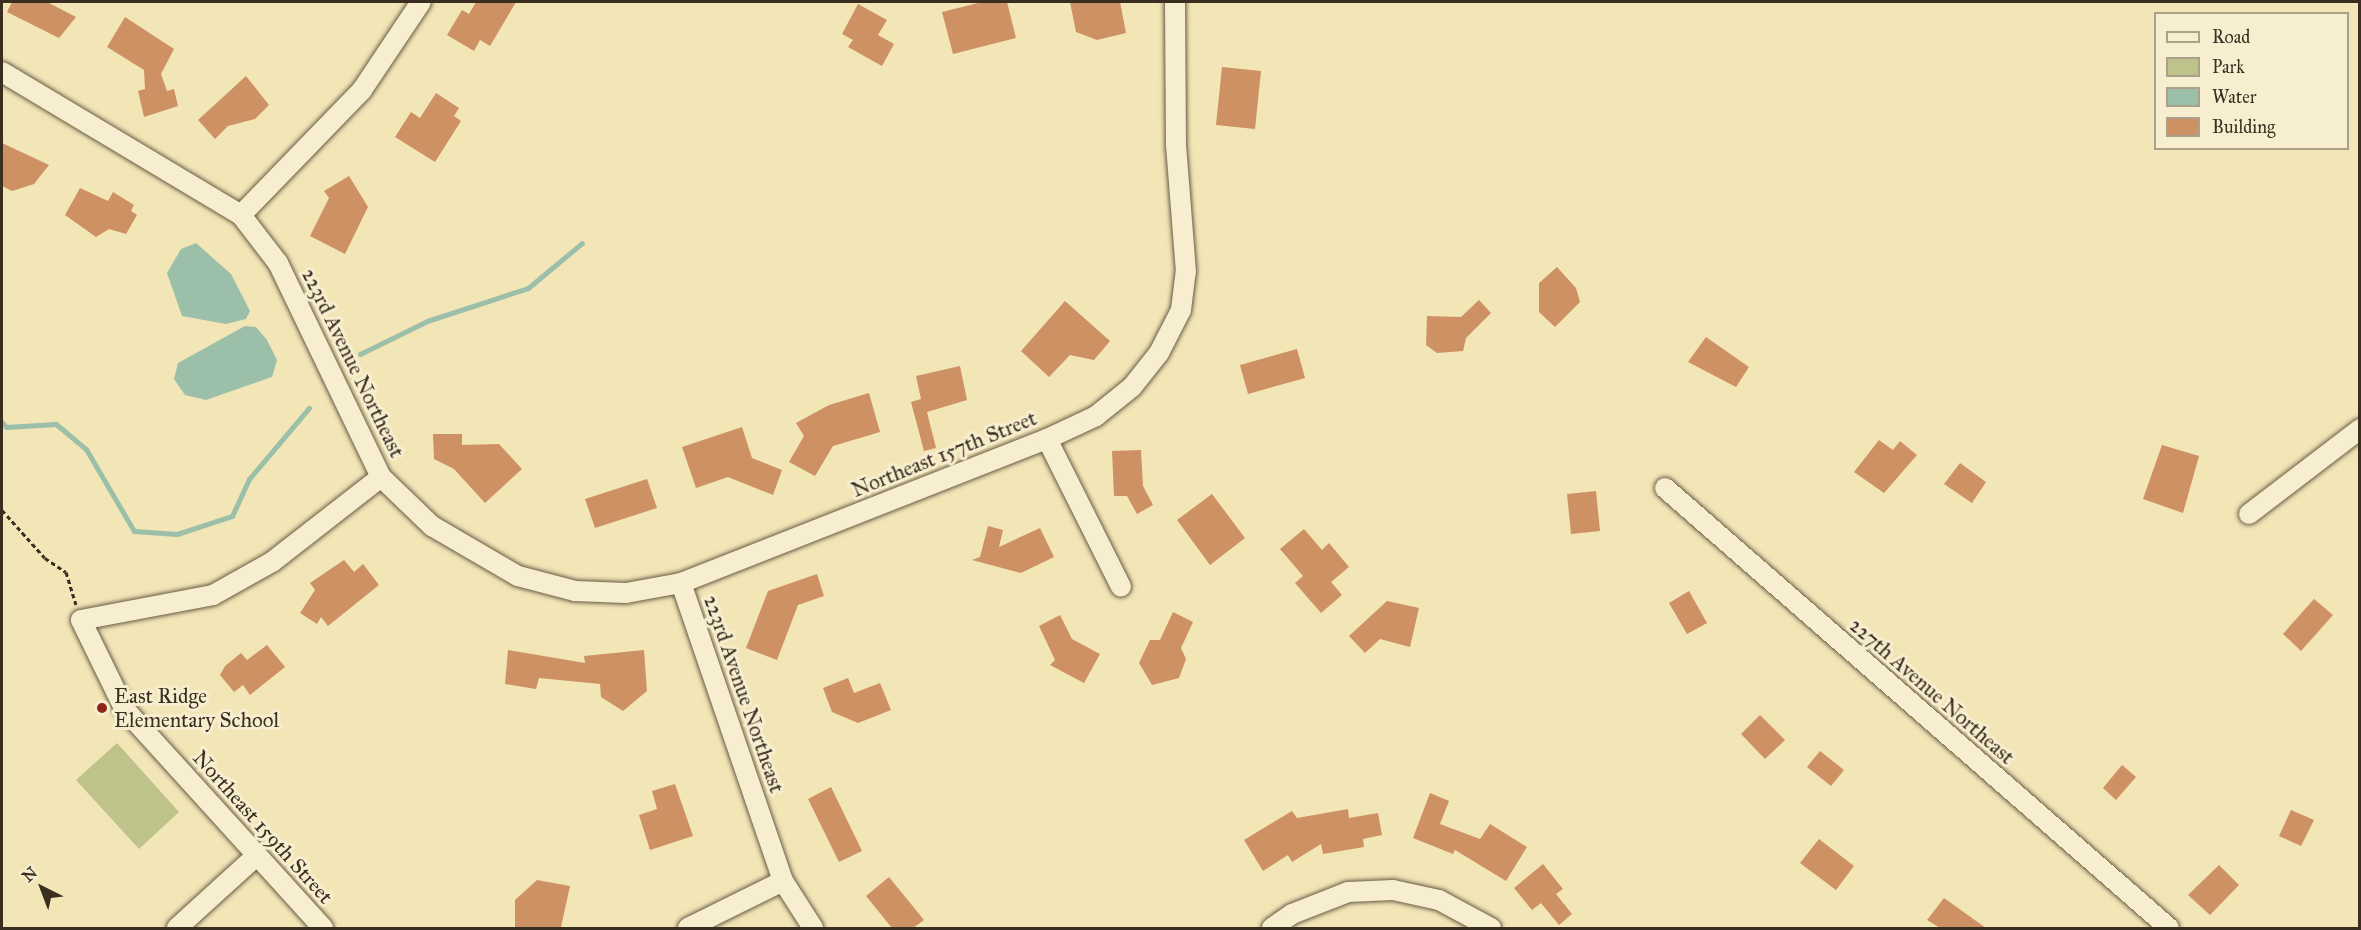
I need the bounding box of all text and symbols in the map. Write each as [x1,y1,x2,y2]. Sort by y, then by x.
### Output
legend [2154,12,2349,150]
text: Road [2212,26,2250,48]
text: Park [2212,56,2245,78]
text: Water [2212,86,2256,108]
text: Building [2212,116,2275,138]
street label: 223rd Avenue Northeast [296,264,410,462]
street label: Northeast 157th Street [848,405,1040,503]
street label: 223rd Avenue Northeast [698,592,790,796]
street label: 227th Avenue Northeast [1844,613,2020,769]
place label: East Ridge Elementary School [114,683,279,733]
marker: East Ridge Elementary School [95,701,109,715]
street label: Northeast 159th Street [188,745,338,909]
north arrow [12,858,72,918]
text: N [18,863,41,886]

